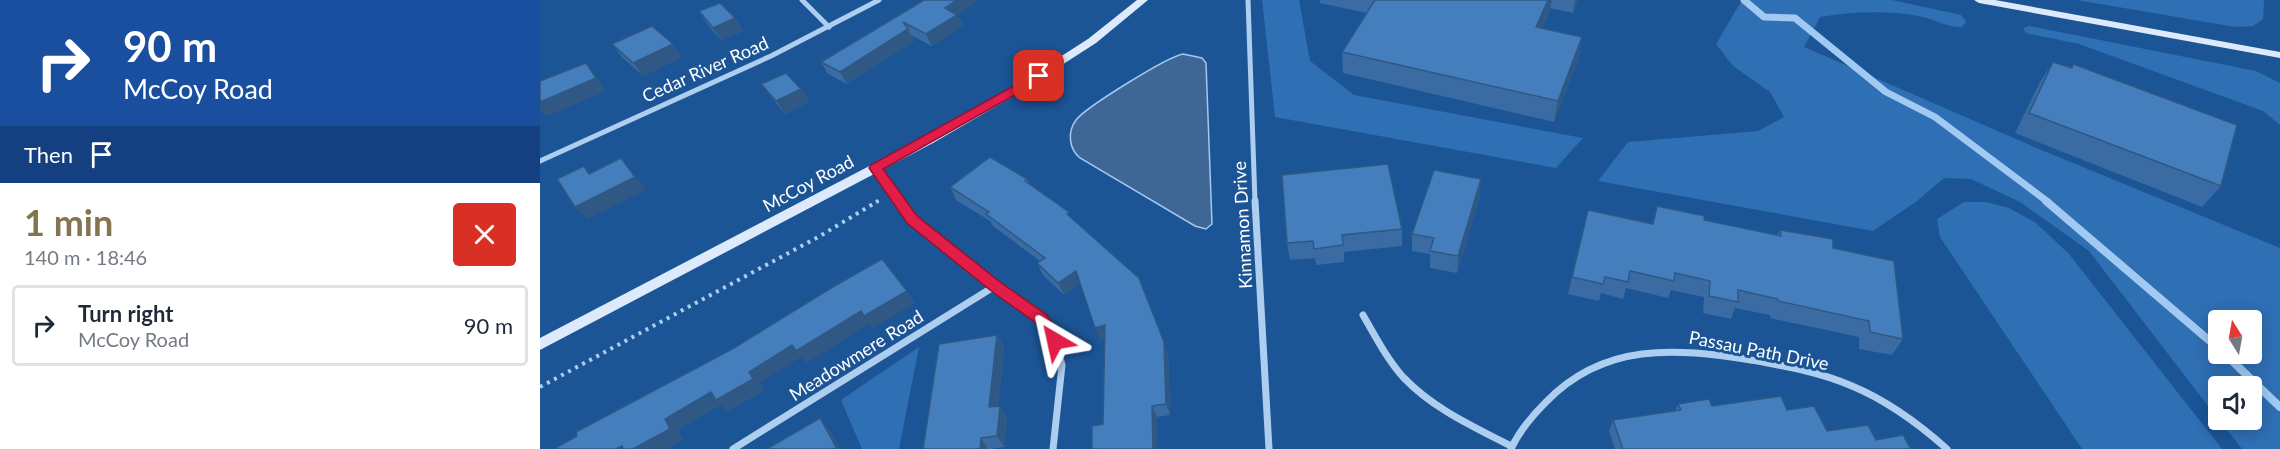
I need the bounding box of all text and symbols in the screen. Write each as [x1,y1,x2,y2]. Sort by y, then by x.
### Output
text: 90 m [123,21,217,71]
icon: right [24,24,102,102]
street label: Cedar River Road [638,31,772,107]
pin [1013,50,1064,101]
icon: arrive [1022,59,1055,92]
text: McCoy Road [123,72,273,105]
icon: arrive [85,138,118,171]
text: Then [24,141,73,168]
street label: McCoy Road [759,150,857,216]
street label: Kinnamon Drive [1228,161,1256,289]
text: 1 min [24,200,113,244]
button: close [453,203,516,266]
text: 140 m · 18:46 [24,245,147,269]
text: Turn right [78,300,173,327]
street label: Meadowmere Road [785,305,927,405]
icon: right [27,309,60,342]
position arrow [1023,309,1087,373]
north arrow [2208,310,2262,364]
map controls [2208,310,2262,430]
text: 90 m [464,312,513,339]
street label: Passau Path Drive [1687,326,1831,374]
text: McCoy Road [78,327,189,351]
button: sound [2208,376,2262,430]

